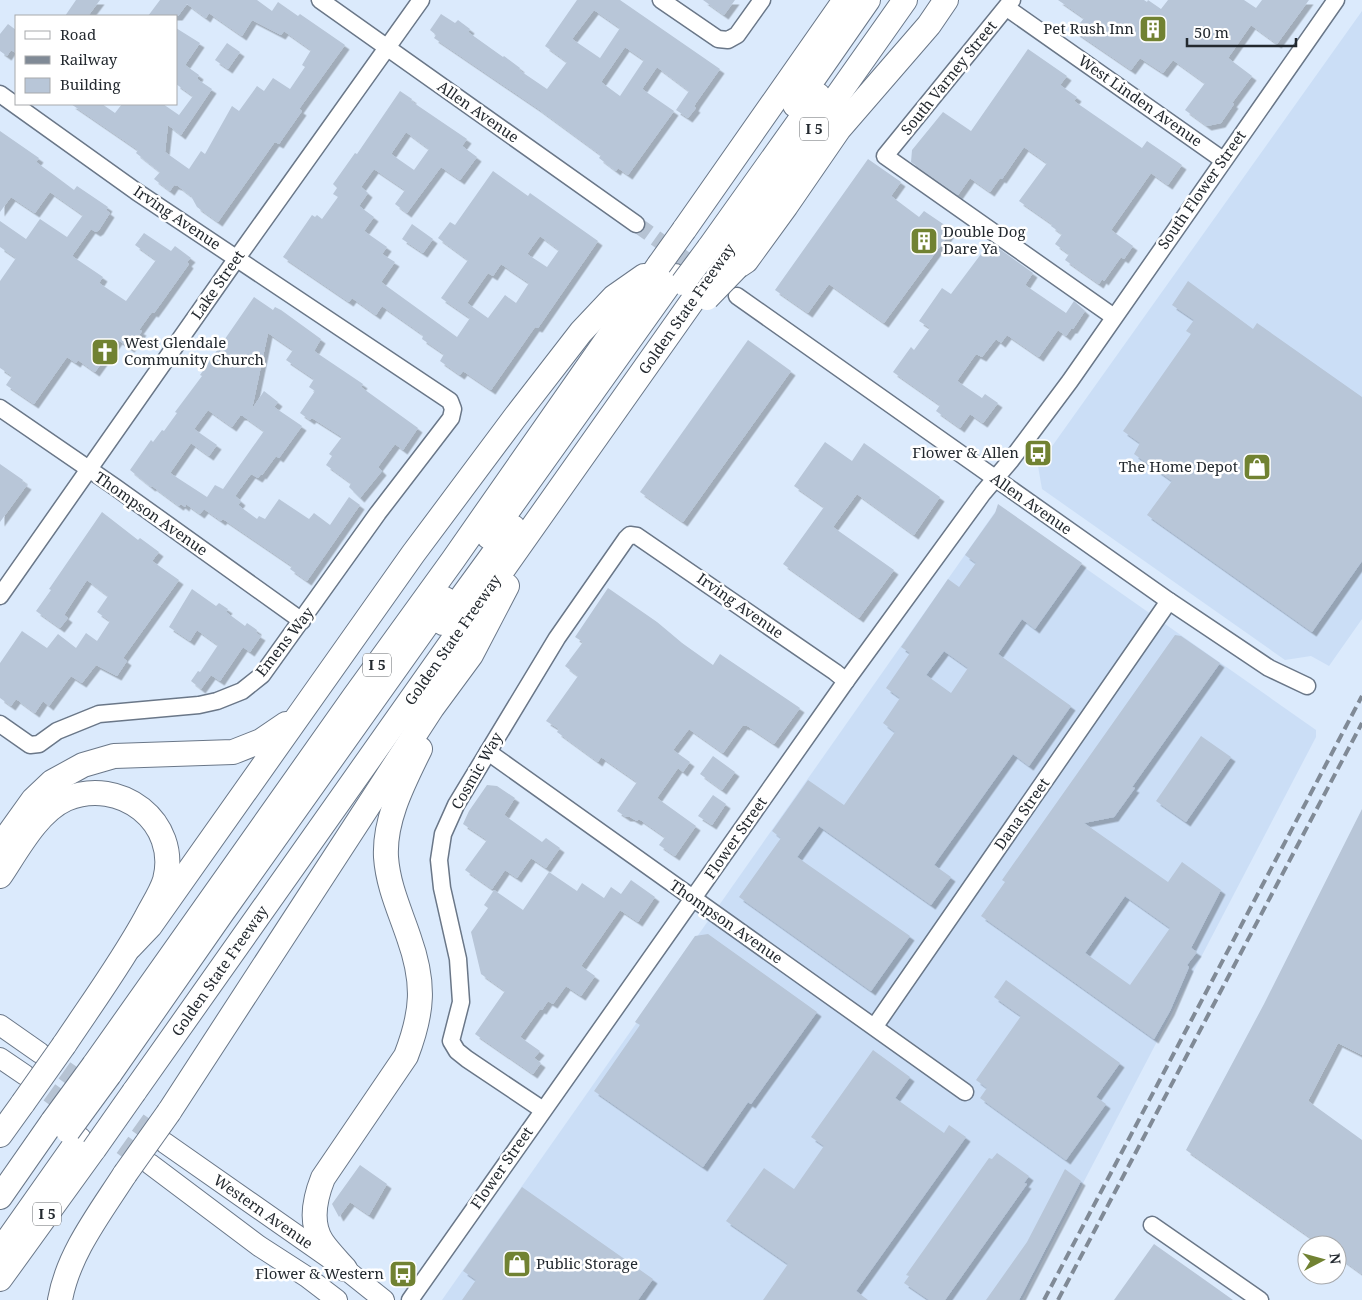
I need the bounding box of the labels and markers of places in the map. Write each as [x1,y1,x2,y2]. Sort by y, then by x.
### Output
building icon: Pet Rush Inn [1138,14,1168,44]
place label: Pet Rush Inn [1043,18,1134,38]
place label: Double Dog Dare Ya [943,221,1026,258]
building icon: Double Dog Dare Ya [909,226,939,256]
place label: West Glendale Community Church [124,332,265,369]
church icon: West Glendale Community Church [90,337,120,367]
bus stop icon: Flower & Allen [1023,438,1053,468]
place label: Flower & Allen [912,442,1019,462]
shop icon: The Home Depot [1242,452,1272,482]
place label: The Home Depot [1119,456,1238,476]
shop icon: Public Storage [502,1249,532,1279]
place label: Public Storage [536,1253,638,1273]
bus stop icon: Flower & Western [388,1259,418,1289]
place label: Flower & Western [255,1263,384,1283]

